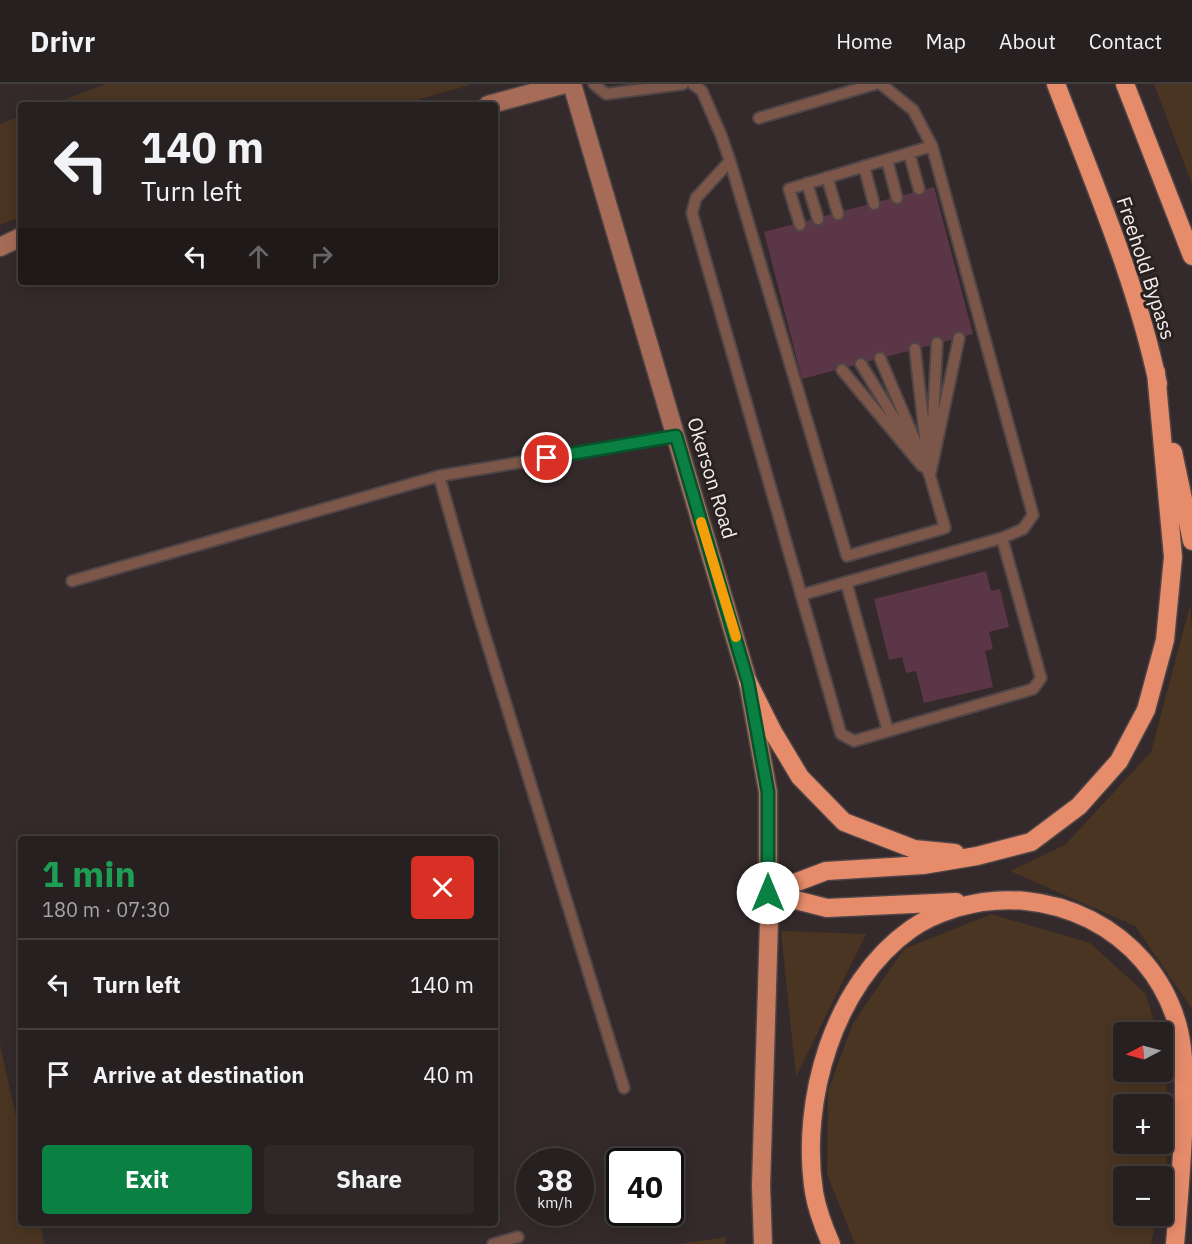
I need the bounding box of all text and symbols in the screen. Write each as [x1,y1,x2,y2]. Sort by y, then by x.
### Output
text: Drivr [30,23,95,60]
text: Home [836,27,893,55]
text: Map [926,27,966,55]
text: About [999,27,1056,55]
text: Contact [1089,27,1162,55]
text: 140 m [141,120,264,175]
icon: left [42,126,120,204]
text: Turn left [141,173,242,208]
street label: Freehold Bypass [1111,193,1182,343]
icon: left [179,240,212,273]
icon: ahead [242,240,275,273]
icon: right [305,240,338,273]
street label: Okerson Road [681,414,744,542]
pin [521,432,572,483]
icon: arrive [530,441,563,474]
text: 1 min [42,850,136,897]
button: close [411,856,474,919]
position arrow [736,861,800,925]
text: 180 m · 07:30 [42,896,170,923]
icon: left [42,968,75,1001]
text: Turn left [93,970,181,999]
text: 140 m [410,970,474,999]
north arrow [1113,1022,1173,1082]
map controls [1113,1022,1173,1226]
icon: arrive [42,1058,75,1091]
text: Arrive at destination [93,1060,304,1089]
text: 40 m [423,1060,474,1089]
button: + [1113,1094,1173,1154]
button: Exit [42,1145,252,1214]
button: Share [264,1145,474,1214]
speed limit sign: 40 [606,1148,684,1226]
text: 38 [537,1160,573,1199]
button: − [1113,1166,1173,1226]
text: km/h [537,1193,573,1212]

